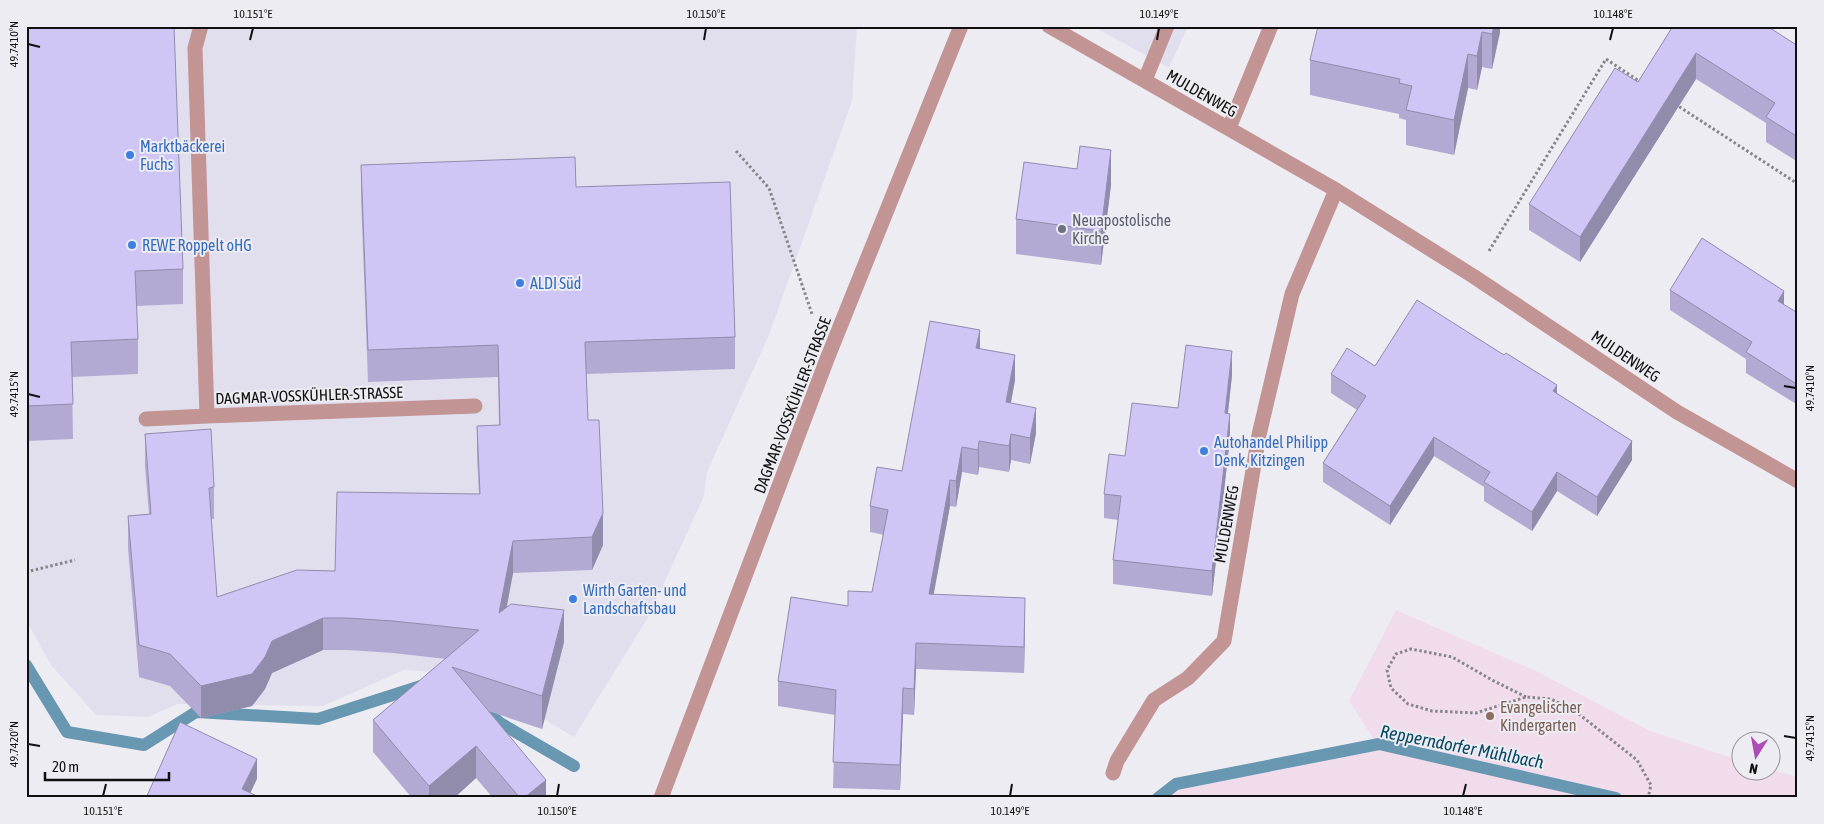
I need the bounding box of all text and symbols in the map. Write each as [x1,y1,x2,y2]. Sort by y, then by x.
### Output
text: 10.151°E [234,7,272,21]
text: 10.150°E [687,7,725,21]
text: 10.149°E [1140,7,1178,21]
text: 10.148°E [1594,7,1632,21]
text: 49.7410°N [7,21,21,67]
street label: MULDENWEG [1164,66,1240,120]
place label: Marktbäckerei Fuchs [140,137,225,173]
marker: Marktbäckerei Fuchs [124,149,136,161]
place label: Neuapostolische Kirche [1072,211,1171,247]
marker: Neuapostolische Kirche [1056,223,1068,235]
place label: REWE Roppelt oHG [142,236,252,255]
marker: REWE Roppelt oHG [126,239,138,251]
place label: ALDI Süd [530,274,581,292]
marker: ALDI Süd [514,277,526,289]
street label: DAGMAR-VOSSKÜHLER-STRASSE [750,314,834,496]
street label: MULDENWEG [1588,327,1664,385]
text: 49.7410°N [1803,365,1817,411]
text: 49.7415°N [7,371,21,417]
street label: DAGMAR-VOSSKÜHLER-STRASSE [215,383,403,407]
place label: Autohandel Philipp Denk, Kitzingen [1214,433,1328,470]
marker: Autohandel Philipp Denk, Kitzingen [1198,445,1210,457]
street label: MULDENWEG [1210,484,1242,564]
place label: Wirth Garten- und Landschaftsbau [583,581,687,617]
marker: Wirth Garten- und Landschaftsbau [567,593,579,605]
place label: Evangelischer Kindergarten [1500,698,1582,735]
marker: Evangelischer Kindergarten [1484,710,1496,722]
text: 49.7415°N [1803,715,1817,761]
water label: Repperndorfer Mühlbach [1379,720,1546,773]
text: 49.7420°N [7,721,21,767]
north arrow [1732,732,1782,782]
scale bar [45,749,169,781]
text: 20 m [52,758,79,775]
text: N [1748,760,1759,777]
text: 10.151°E [84,804,122,818]
text: 10.150°E [538,804,576,818]
text: 10.149°E [991,804,1029,818]
text: 10.148°E [1444,804,1482,818]

